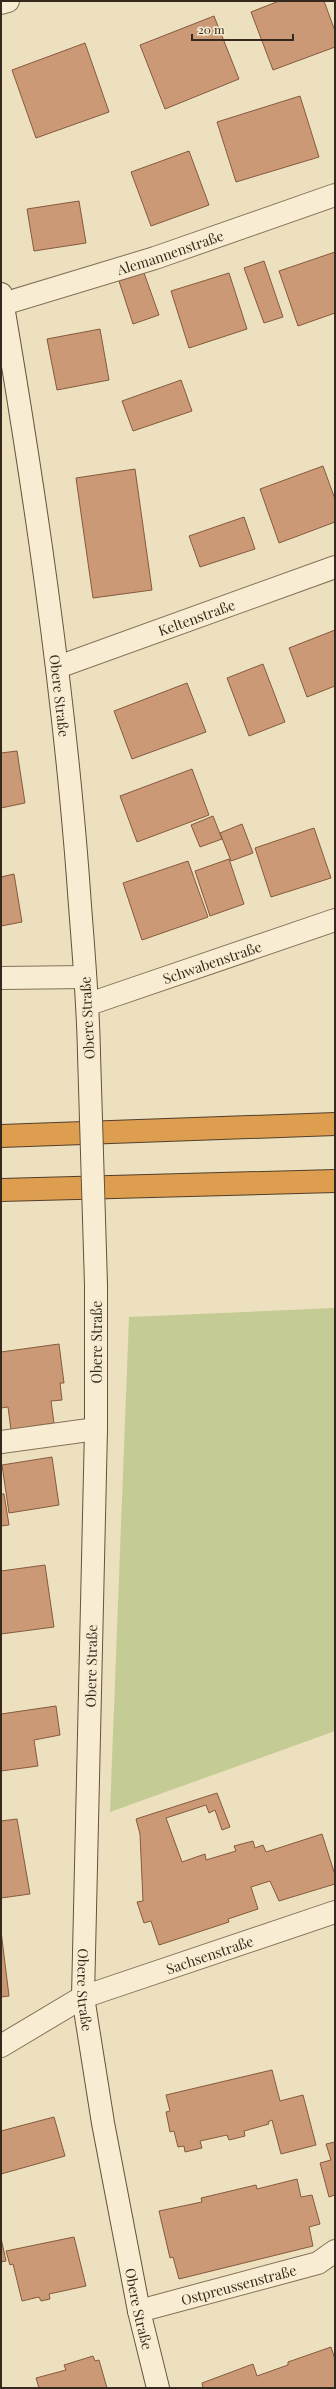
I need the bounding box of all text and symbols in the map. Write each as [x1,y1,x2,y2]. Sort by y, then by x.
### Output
scale bar [192,16,293,42]
text: 20 m [198,21,225,37]
street label: Alemannenstraße [114,225,226,279]
street label: Keltenstraße [155,594,237,640]
street label: Obere Straße [46,653,74,738]
street label: Schwabenstraße [160,936,264,988]
street label: Obere Straße [75,976,99,1060]
street label: Obere Straße [87,1301,106,1383]
street label: Obere Straße [81,1624,101,1708]
street label: Sachsenstraße [163,1931,256,1978]
street label: Obere Straße [73,1948,98,2032]
street label: Ostpreussenstraße [179,2260,298,2309]
street label: Obere Straße [121,2266,158,2351]

